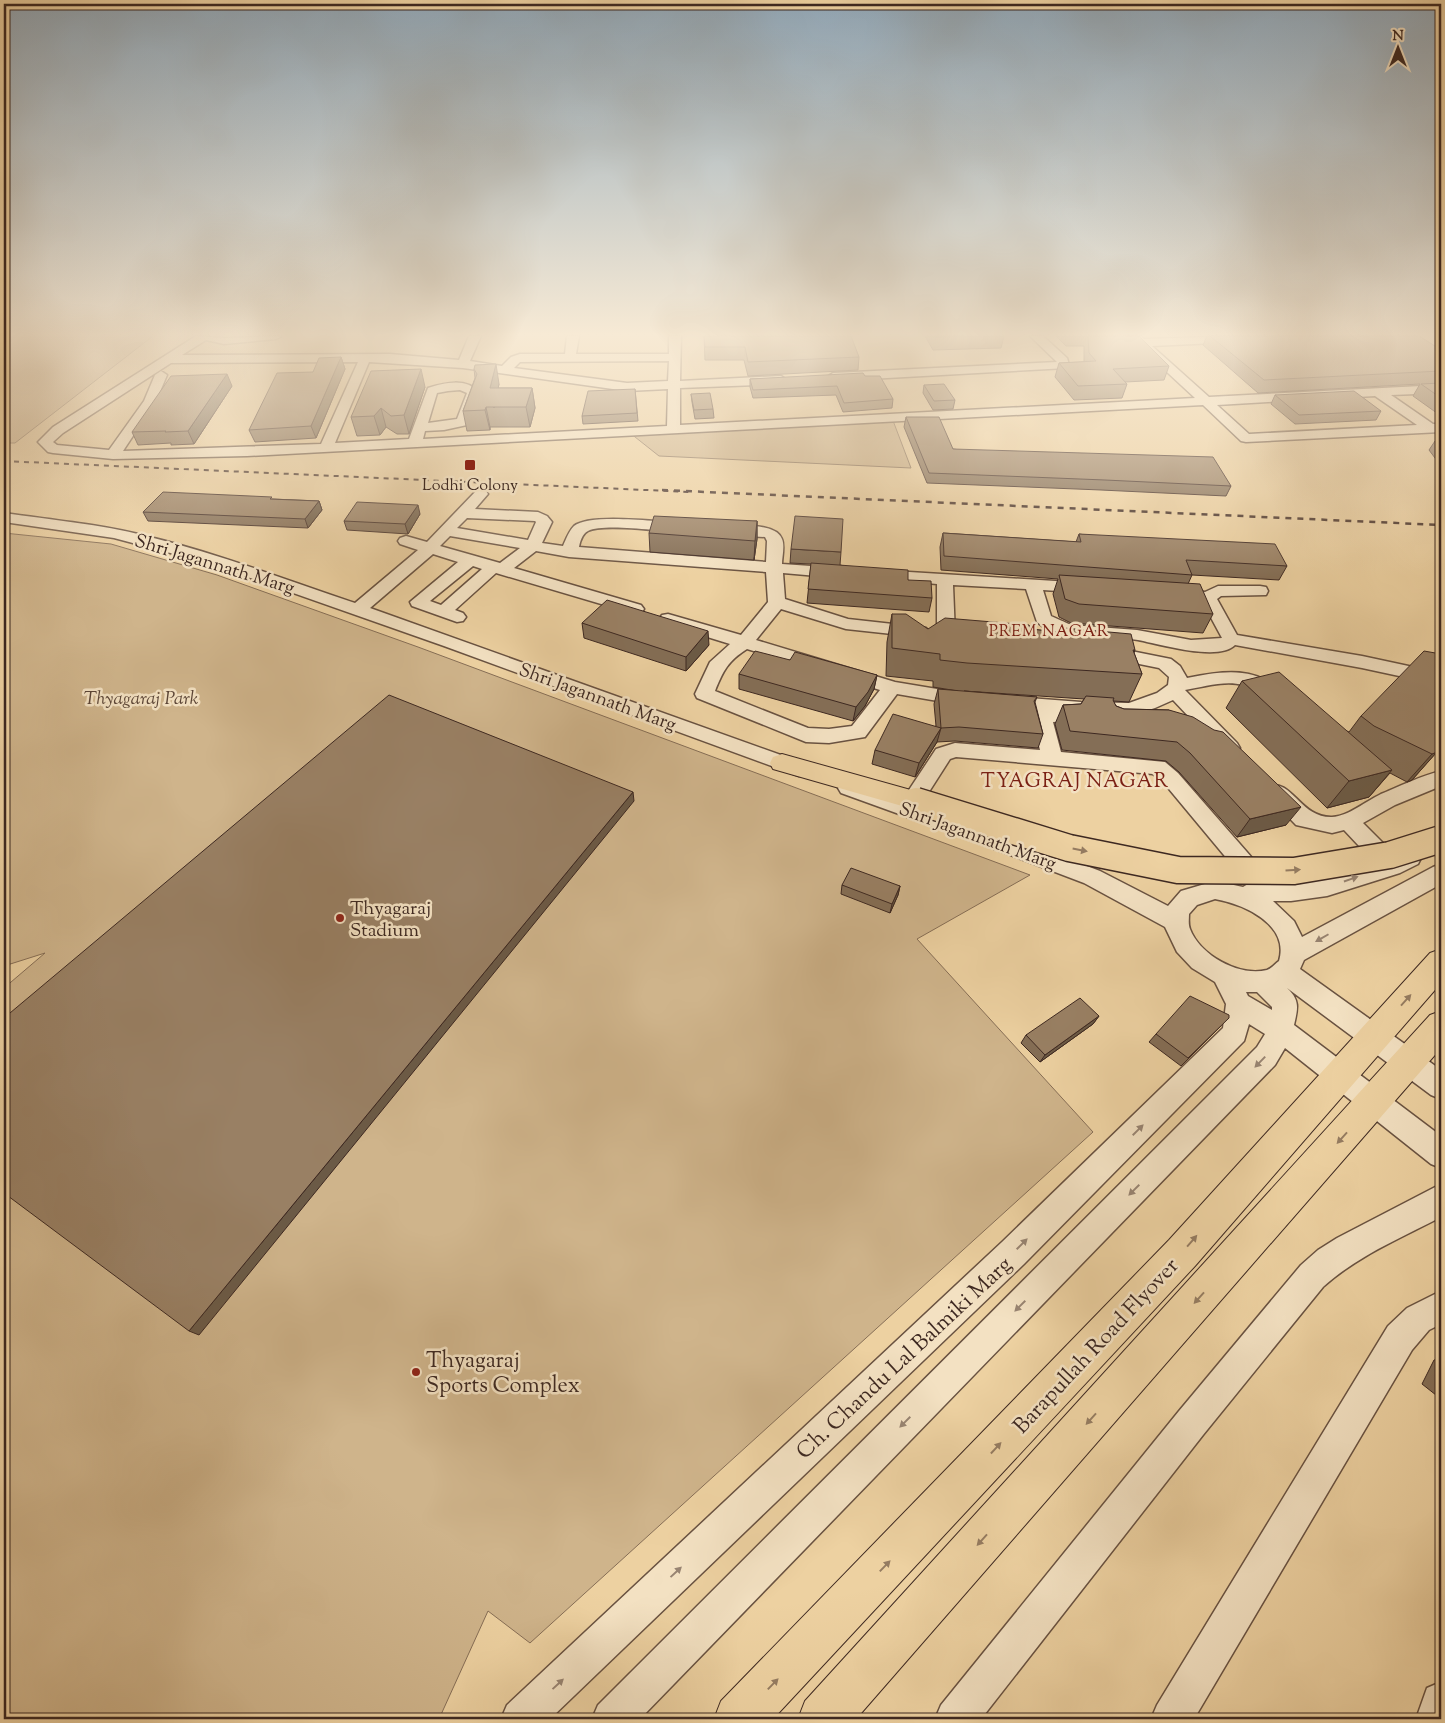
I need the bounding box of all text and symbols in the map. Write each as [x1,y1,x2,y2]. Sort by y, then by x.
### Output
north arrow [1372,22,1422,72]
text: N [1392,27,1404,47]
marker: Lodhi Colony [463,458,477,472]
place label: Lodhi Colony [422,475,518,498]
street label: Shri Jagannath Marg [131,528,298,603]
district label: PREM NAGAR [989,621,1109,644]
street label: Shri Jagannath Marg [515,657,680,739]
park label: Thyagaraj Park [84,686,199,713]
district label: TYAGRAJ NAGAR [981,768,1169,797]
street label: Shri Jagannath Marg [895,796,1060,878]
one-way arrow [1073,847,1089,855]
one-way arrow [1286,865,1302,873]
one-way arrow [1344,875,1359,883]
place label: Thyagaraj Stadium [350,896,431,945]
marker: Thyagaraj Stadium [334,912,346,924]
one-way arrow [1315,934,1328,943]
one-way arrow [1400,995,1412,1007]
one-way arrow [1254,1056,1266,1068]
one-way arrow [1132,1124,1144,1136]
one-way arrow [1336,1131,1348,1143]
one-way arrow [1128,1184,1140,1196]
one-way arrow [1186,1236,1198,1248]
one-way arrow [1016,1238,1028,1250]
street label: Ch. Chandu Lal Balmiki Marg [790,1250,1020,1468]
street label: Barapullah Road Flyover [1007,1252,1187,1442]
one-way arrow [1193,1292,1205,1304]
one-way arrow [1014,1300,1026,1312]
place label: Thyagaraj Sports Complex [426,1346,580,1403]
marker: Thyagaraj Sports Complex [410,1366,422,1378]
one-way arrow [1085,1413,1096,1426]
one-way arrow [900,1415,912,1427]
one-way arrow [990,1443,1002,1455]
one-way arrow [976,1534,988,1546]
one-way arrow [879,1561,891,1573]
one-way arrow [669,1566,681,1578]
one-way arrow [552,1678,564,1690]
one-way arrow [767,1678,779,1690]

